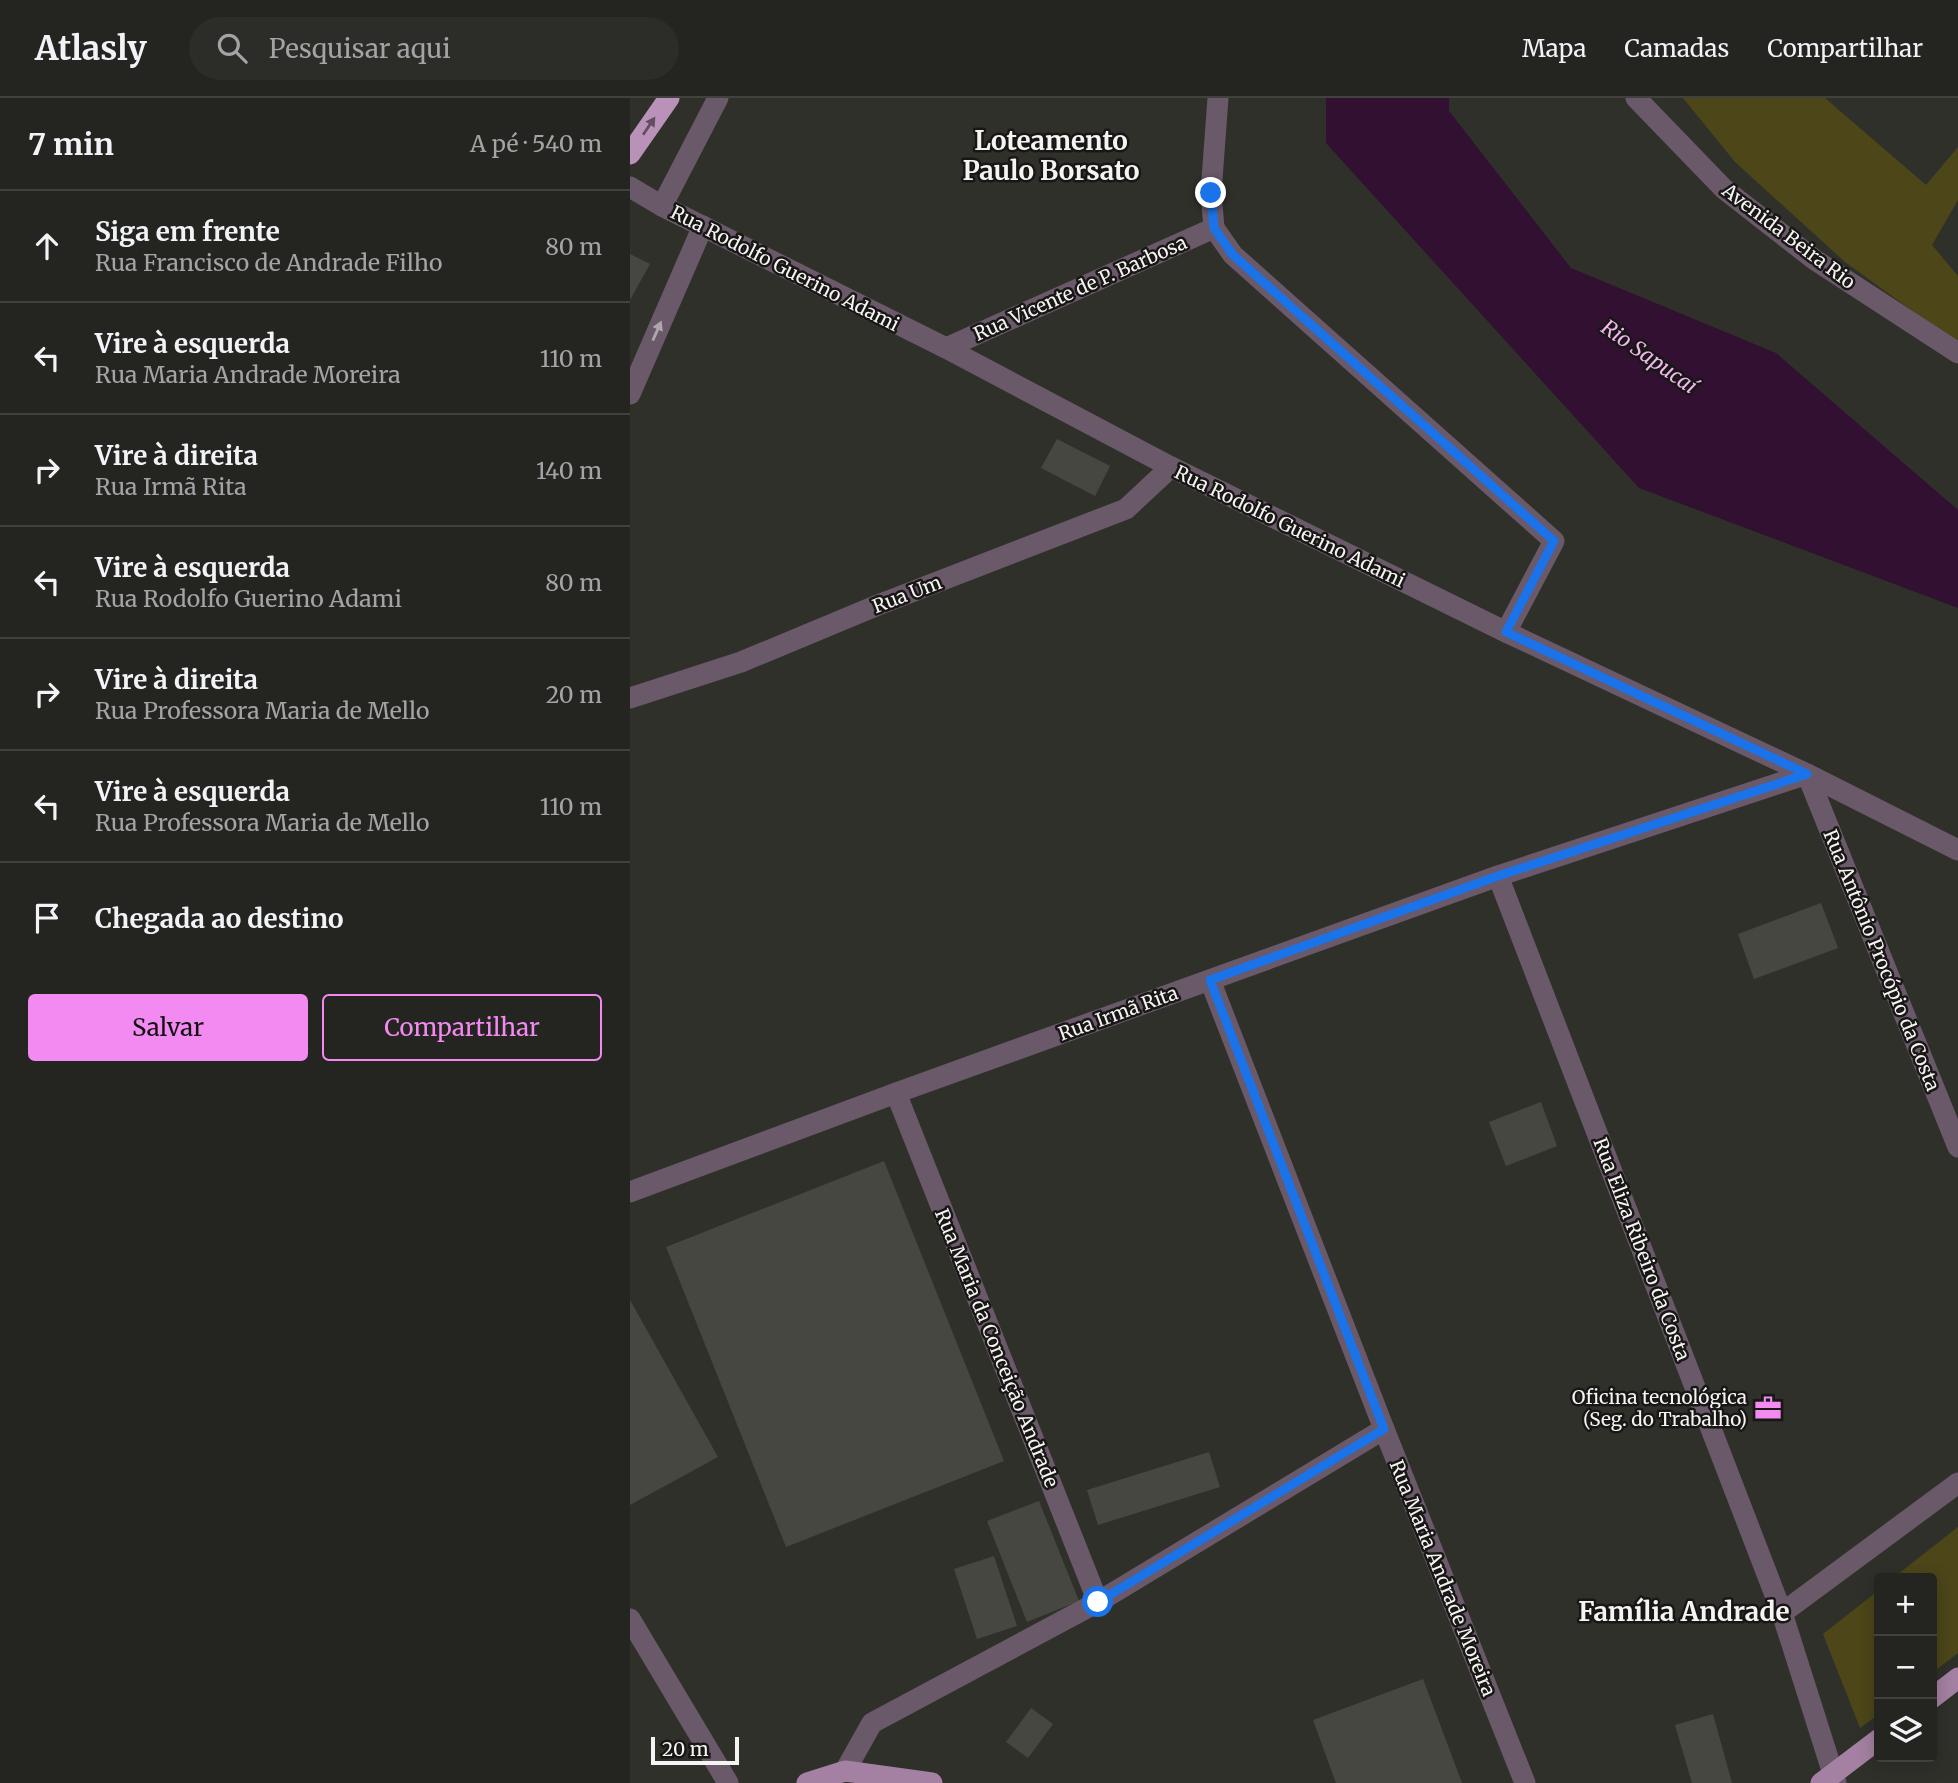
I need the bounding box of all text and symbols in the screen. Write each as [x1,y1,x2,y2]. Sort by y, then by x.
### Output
search box [189,17,679,80]
text: Atlasly [35,28,147,69]
icon: search [213,29,251,67]
text: Pesquisar aqui [269,32,451,65]
text: Mapa [1522,33,1586,64]
text: Camadas [1624,33,1729,64]
text: Compartilhar [1767,33,1923,64]
one-way arrow [642,117,656,135]
district label: Loteamento Paulo Borsato [962,124,1140,187]
text: 7 min [28,125,114,163]
text: A pé · 540 m [470,129,602,158]
route end [1195,177,1226,208]
street label: Avenida Beira Rio [1717,178,1860,294]
street label: Rua Rodolfo Guerino Adami [667,200,903,336]
text: Siga em frente [95,215,280,248]
icon: ahead [28,227,66,265]
street label: Rua Vicente de P. Barbosa [970,230,1190,346]
text: 80 m [545,232,602,261]
text: Rua Francisco de Andrade Filho [95,248,442,277]
water label: Rio Sapucaí [1596,314,1704,401]
one-way arrow [652,321,663,342]
text: Vire à esquerda [95,327,290,360]
icon: left [28,339,66,377]
text: 110 m [540,344,602,373]
text: Rua Maria Andrade Moreira [95,360,401,389]
text: Vire à direita [95,439,258,472]
icon: right [28,451,66,489]
text: 140 m [536,456,602,485]
street label: Rua Rodolfo Guerino Adami [1171,460,1409,592]
text: Rua Irmã Rita [95,472,247,501]
text: Vire à esquerda [95,551,290,584]
icon: left [28,563,66,601]
text: 80 m [545,568,602,597]
street label: Rua Um [869,570,945,618]
text: Rua Rodolfo Guerino Adami [95,584,402,613]
text: Vire à direita [95,663,258,696]
icon: right [28,675,66,713]
text: 20 m [546,680,602,709]
text: Rua Professora Maria de Mello [95,696,429,725]
text: Vire à esquerda [95,775,290,808]
icon: left [28,787,66,825]
text: 110 m [540,792,602,821]
text: Rua Professora Maria de Mello [95,808,429,837]
street label: Rua Antônio Procópio da Costa [1818,826,1946,1094]
icon: arrive [28,899,66,937]
text: Chegada ao destino [95,902,344,935]
street label: Rua Irmã Rita [1055,980,1181,1046]
button: Salvar [28,994,308,1061]
button: Compartilhar [322,994,602,1061]
street label: Rua Eliza Ribeiro da Costa [1588,1134,1696,1364]
street label: Rua Maria da Conceição Andrade [930,1205,1064,1491]
place label: Oficina tecnológica (Seg. do Trabalho) [1572,1385,1747,1431]
office icon: Oficina tecnológica (Seg. do Trabalho) [1753,1393,1783,1423]
street label: Rua Maria Andrade Moreira [1385,1456,1501,1700]
map controls [1874,1573,1937,1762]
button: + [1874,1573,1937,1636]
route start [1082,1586,1113,1617]
district label: Família Andrade [1578,1595,1790,1628]
button: − [1874,1636,1937,1699]
button: layers [1874,1699,1937,1762]
scale bar [651,1734,738,1766]
text: 20 m [662,1737,709,1761]

